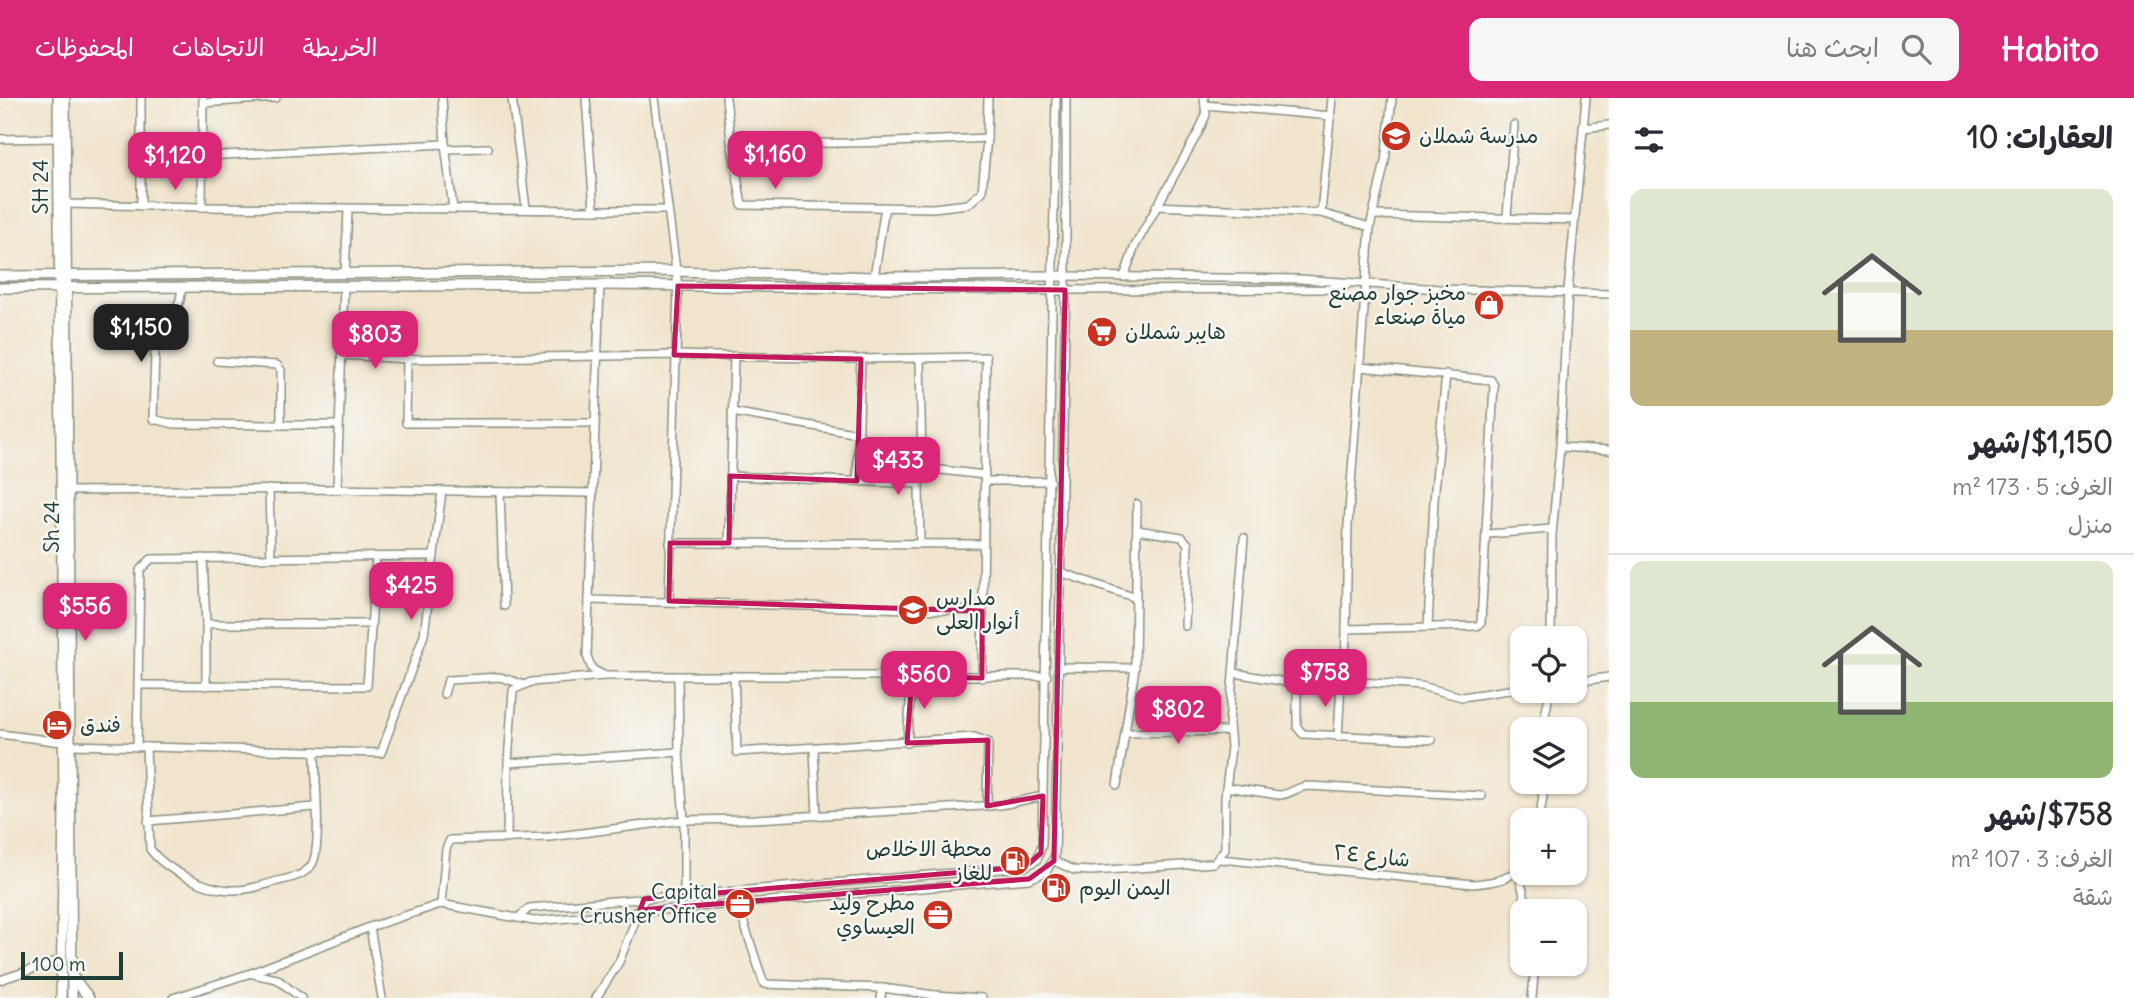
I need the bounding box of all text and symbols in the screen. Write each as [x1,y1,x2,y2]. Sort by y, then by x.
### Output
search box [1469,18,1959,81]
text: Habito [2001,28,2099,70]
icon: search [1897,30,1935,68]
text: ابحث هنا [1786,31,1879,64]
text: المحفوظات [35,32,134,62]
text: الاتجاهات [172,32,265,62]
text: الخريطة [303,32,377,62]
text: العقارات: 10 [1967,118,2113,156]
school or university icon: مدرسة شملان [1379,119,1413,153]
icon: filters [1630,121,1668,159]
place label: مدرسة شملان [1419,122,1538,149]
pin: $1,120 [118,132,232,192]
pin: $1,160 [718,132,832,191]
text: $1,160 [744,139,806,168]
text: $1,120 [144,140,206,169]
street label: SH 24 [27,159,54,215]
icon: home [1809,235,1935,361]
place label: مخبز جوار مصنع مياة صنعاء [1328,279,1466,330]
shop icon: مخبز جوار مصنع مياة صنعاء [1472,288,1506,322]
pin: $1,150 [84,304,198,364]
text: $1,150 [110,312,172,341]
pin: $803 [334,312,416,371]
supermarket icon: هايبر شملان [1085,315,1119,349]
place label: هايبر شملان [1125,318,1226,345]
text: $803 [348,319,402,348]
text: $1,150/شهر [1970,423,2113,461]
pin: $433 [857,438,939,497]
text: $433 [872,445,924,474]
text: الغرف: 5 · 173 m² [1952,472,2113,501]
street label: Sh 24 [38,501,65,553]
text: منزل [2068,510,2113,539]
pin: $425 [370,562,452,622]
text: $425 [385,570,437,599]
pin: $556 [44,584,126,643]
place label: مدارس أنوار العلى [936,584,1019,636]
text: $556 [59,591,111,620]
school or university icon: مدارس أنوار العلى [896,593,930,627]
icon: home [1809,607,1935,733]
map controls [1510,626,1587,976]
button: locate [1510,626,1587,703]
pin: $758 [1284,650,1366,709]
pin: $560 [883,652,965,711]
text: $758 [1300,657,1350,686]
text: $560 [897,659,951,688]
pin: $802 [1137,686,1219,746]
text: $802 [1151,694,1205,723]
hotel icon: فندق [40,708,74,742]
place label: فندق [80,711,121,738]
button: layers [1510,717,1587,794]
text: $758/شهر [1986,795,2113,833]
button: + [1510,808,1587,885]
place label: محطة الاخلاص للغاز [866,835,992,886]
street label: شارع ٢٤ [1332,838,1411,875]
fuel station icon: محطة الاخلاص للغاز [998,844,1032,878]
text: الغرف: 3 · 107 m² [1951,844,2113,873]
fuel station icon: اليمن اليوم [1039,871,1073,905]
place label: اليمن اليوم [1079,874,1171,904]
place label: Capital Crusher Office [580,878,717,929]
text: شقة [2073,882,2113,911]
office icon: Capital Crusher Office [723,887,757,921]
place label: مطرح وليد العيساوي [829,889,915,942]
office icon: مطرح وليد العيساوي [921,898,955,932]
button: − [1510,899,1587,976]
scale bar [21,949,122,981]
text: 100 m [32,952,86,976]

